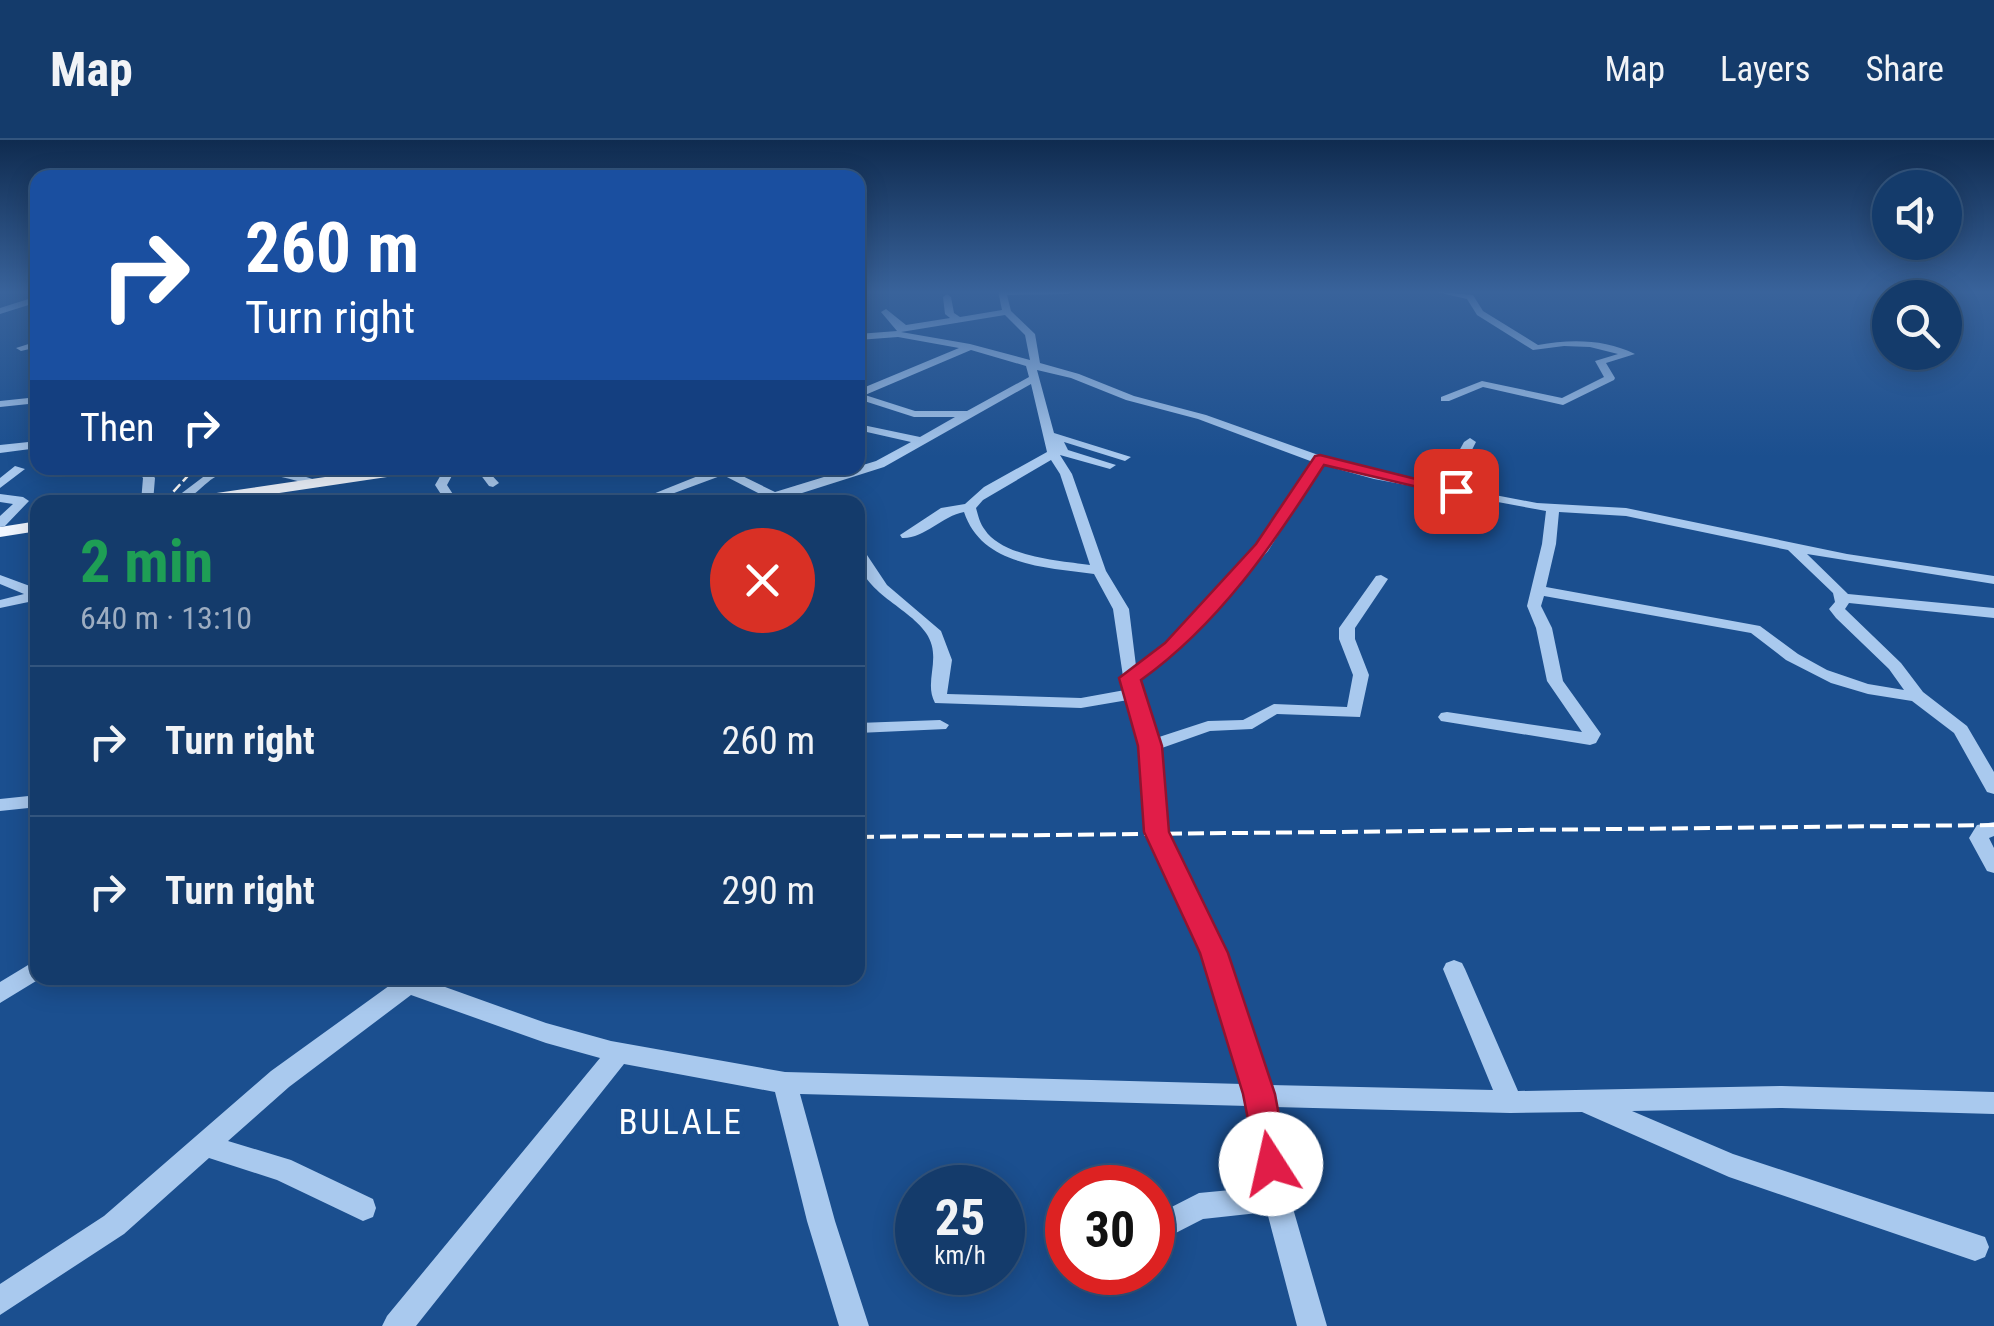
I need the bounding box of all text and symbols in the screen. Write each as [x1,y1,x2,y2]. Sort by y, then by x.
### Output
text: Map [50,41,133,98]
text: Map [1604,49,1665,90]
text: Layers [1720,49,1810,90]
text: Share [1865,49,1944,90]
map controls [1872,170,1962,370]
button: sound [1872,170,1962,260]
text: 260 m [245,207,419,289]
icon: right [80,210,210,340]
button: search [1872,280,1962,370]
text: Turn right [245,291,415,344]
icon: right [174,400,229,455]
text: Then [80,406,154,450]
pin [1414,449,1499,534]
icon: arrive [1429,464,1484,519]
text: 2 min [80,526,213,597]
button: close [710,528,815,633]
text: 640 m · 13:10 [80,599,252,637]
icon: right [80,714,135,769]
text: Turn right [165,719,315,763]
text: 260 m [721,719,815,763]
icon: right [80,864,135,919]
text: Turn right [165,869,315,913]
text: 290 m [721,869,815,913]
district label: BULALE [619,1102,743,1143]
position arrow [1219,1112,1323,1216]
speed limit sign: 30 [1045,1165,1175,1295]
text: 25 [935,1189,985,1247]
text: km/h [934,1241,986,1270]

